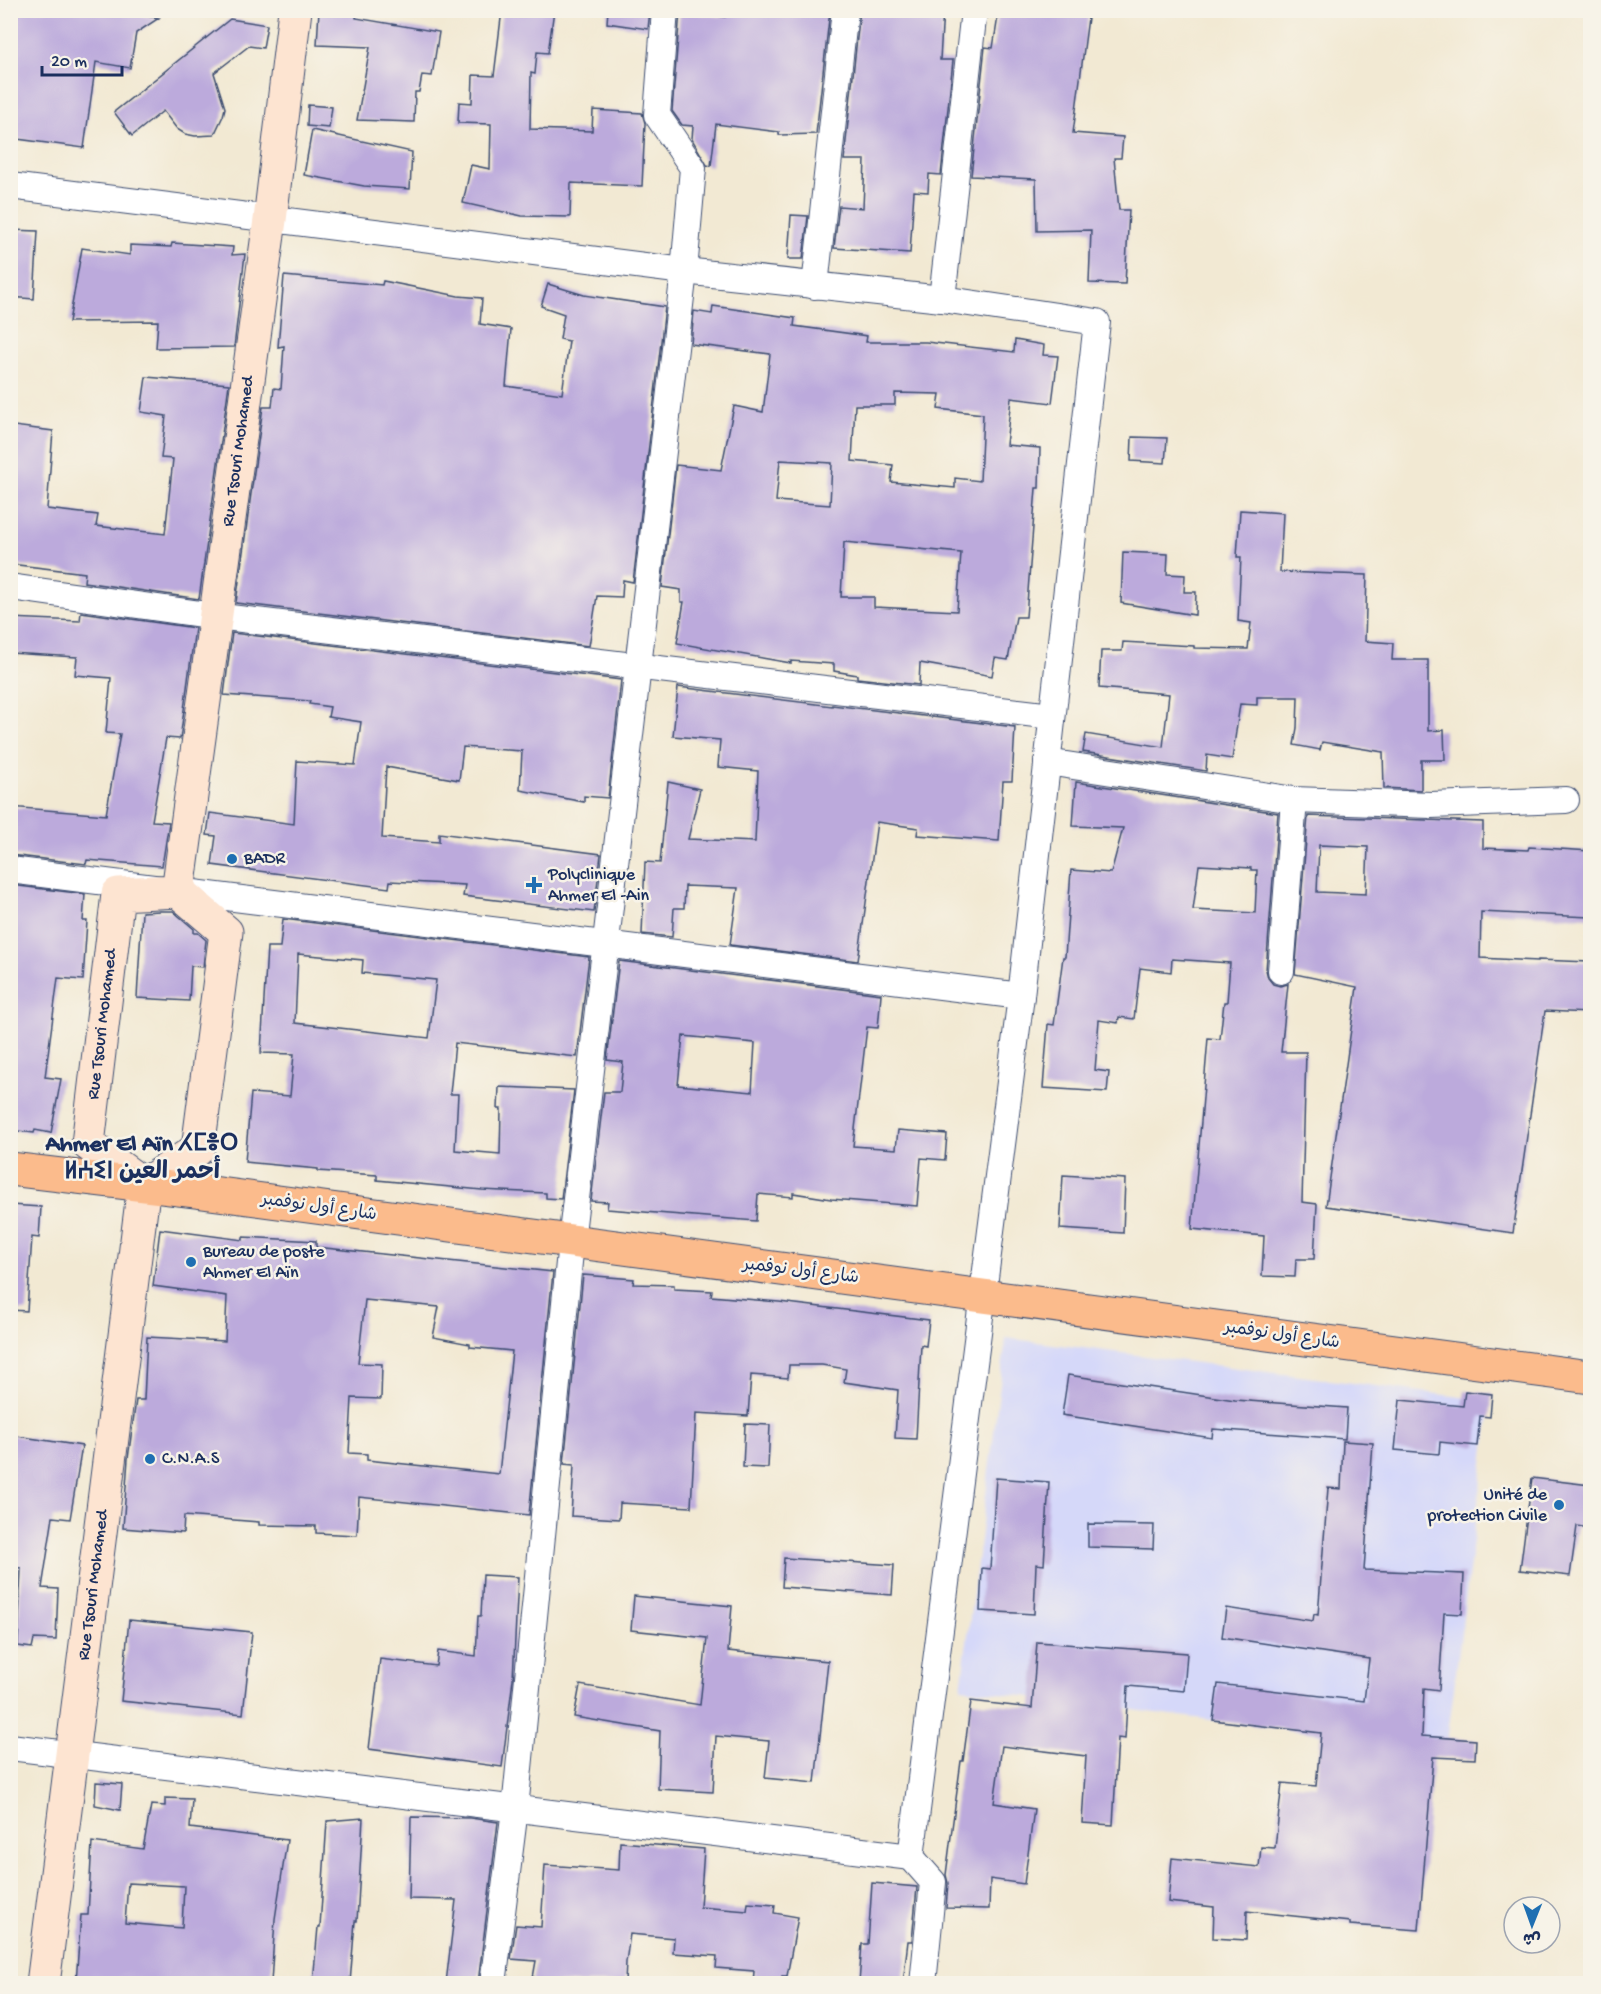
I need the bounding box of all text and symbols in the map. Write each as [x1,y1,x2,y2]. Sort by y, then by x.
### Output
scale bar [42,39,122,77]
text: 20 m [51,52,87,73]
street label: Rue Tsouri Mohamed [218,373,259,528]
place label: BADR [243,849,286,870]
marker: BADR [225,852,239,866]
place label: Polyclinique Ahmer El -Ain [547,865,650,907]
marker: Polyclinique Ahmer El -Ain [525,876,543,894]
street label: Rue Tsouri Mohamed [83,946,122,1101]
district label: Ahmer El Aïn ⵃⵎⴻⵔ ⵍⵄⵉⵏ أحمر العين [45,1131,238,1188]
street label: شارع أول نوفمبر [258,1187,378,1226]
place label: Bureau de poste Ahmer El Aïn [202,1242,325,1284]
street label: شارع أول نوفمبر [740,1252,860,1290]
marker: Bureau de poste Ahmer El Aïn [184,1255,198,1269]
street label: شارع أول نوفمبر [1221,1315,1341,1354]
place label: C.N.A.S [162,1449,220,1470]
marker: C.N.A.S [143,1452,157,1466]
place label: Unité de protection Civile [1427,1485,1548,1527]
marker: Unité de protection Civile [1552,1498,1566,1512]
street label: Rue Tsouri Mohamed [73,1507,114,1662]
north arrow [1502,1895,1562,1955]
text: ش [1523,1927,1541,1946]

